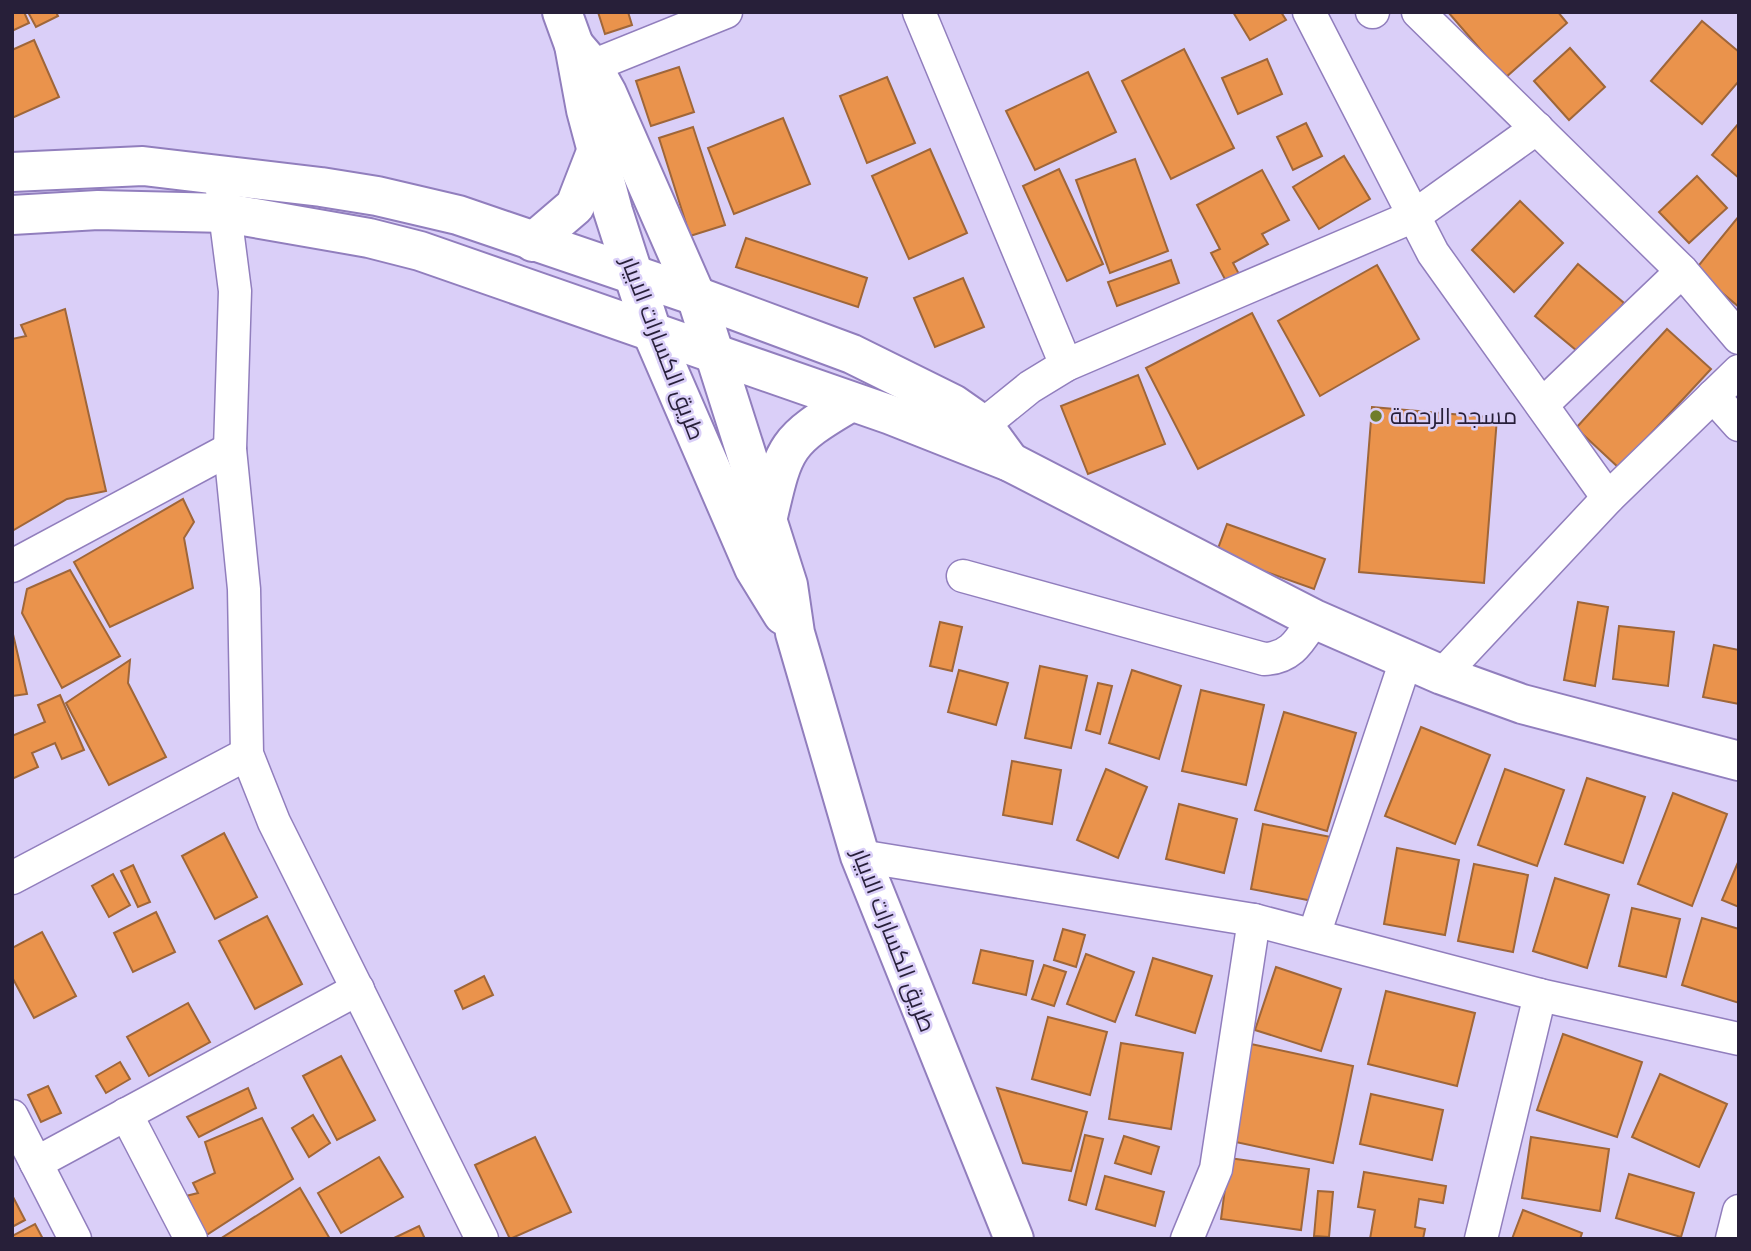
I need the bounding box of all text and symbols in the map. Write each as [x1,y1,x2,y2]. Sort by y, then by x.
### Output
street label: طريق الكسارات الابيار [614,249,713,444]
place label: مسجد الرحمة [1390,400,1517,430]
marker: مسجد الرحمة [1368,408,1384,424]
street label: طريق الكسارات الابيار [845,841,944,1036]

